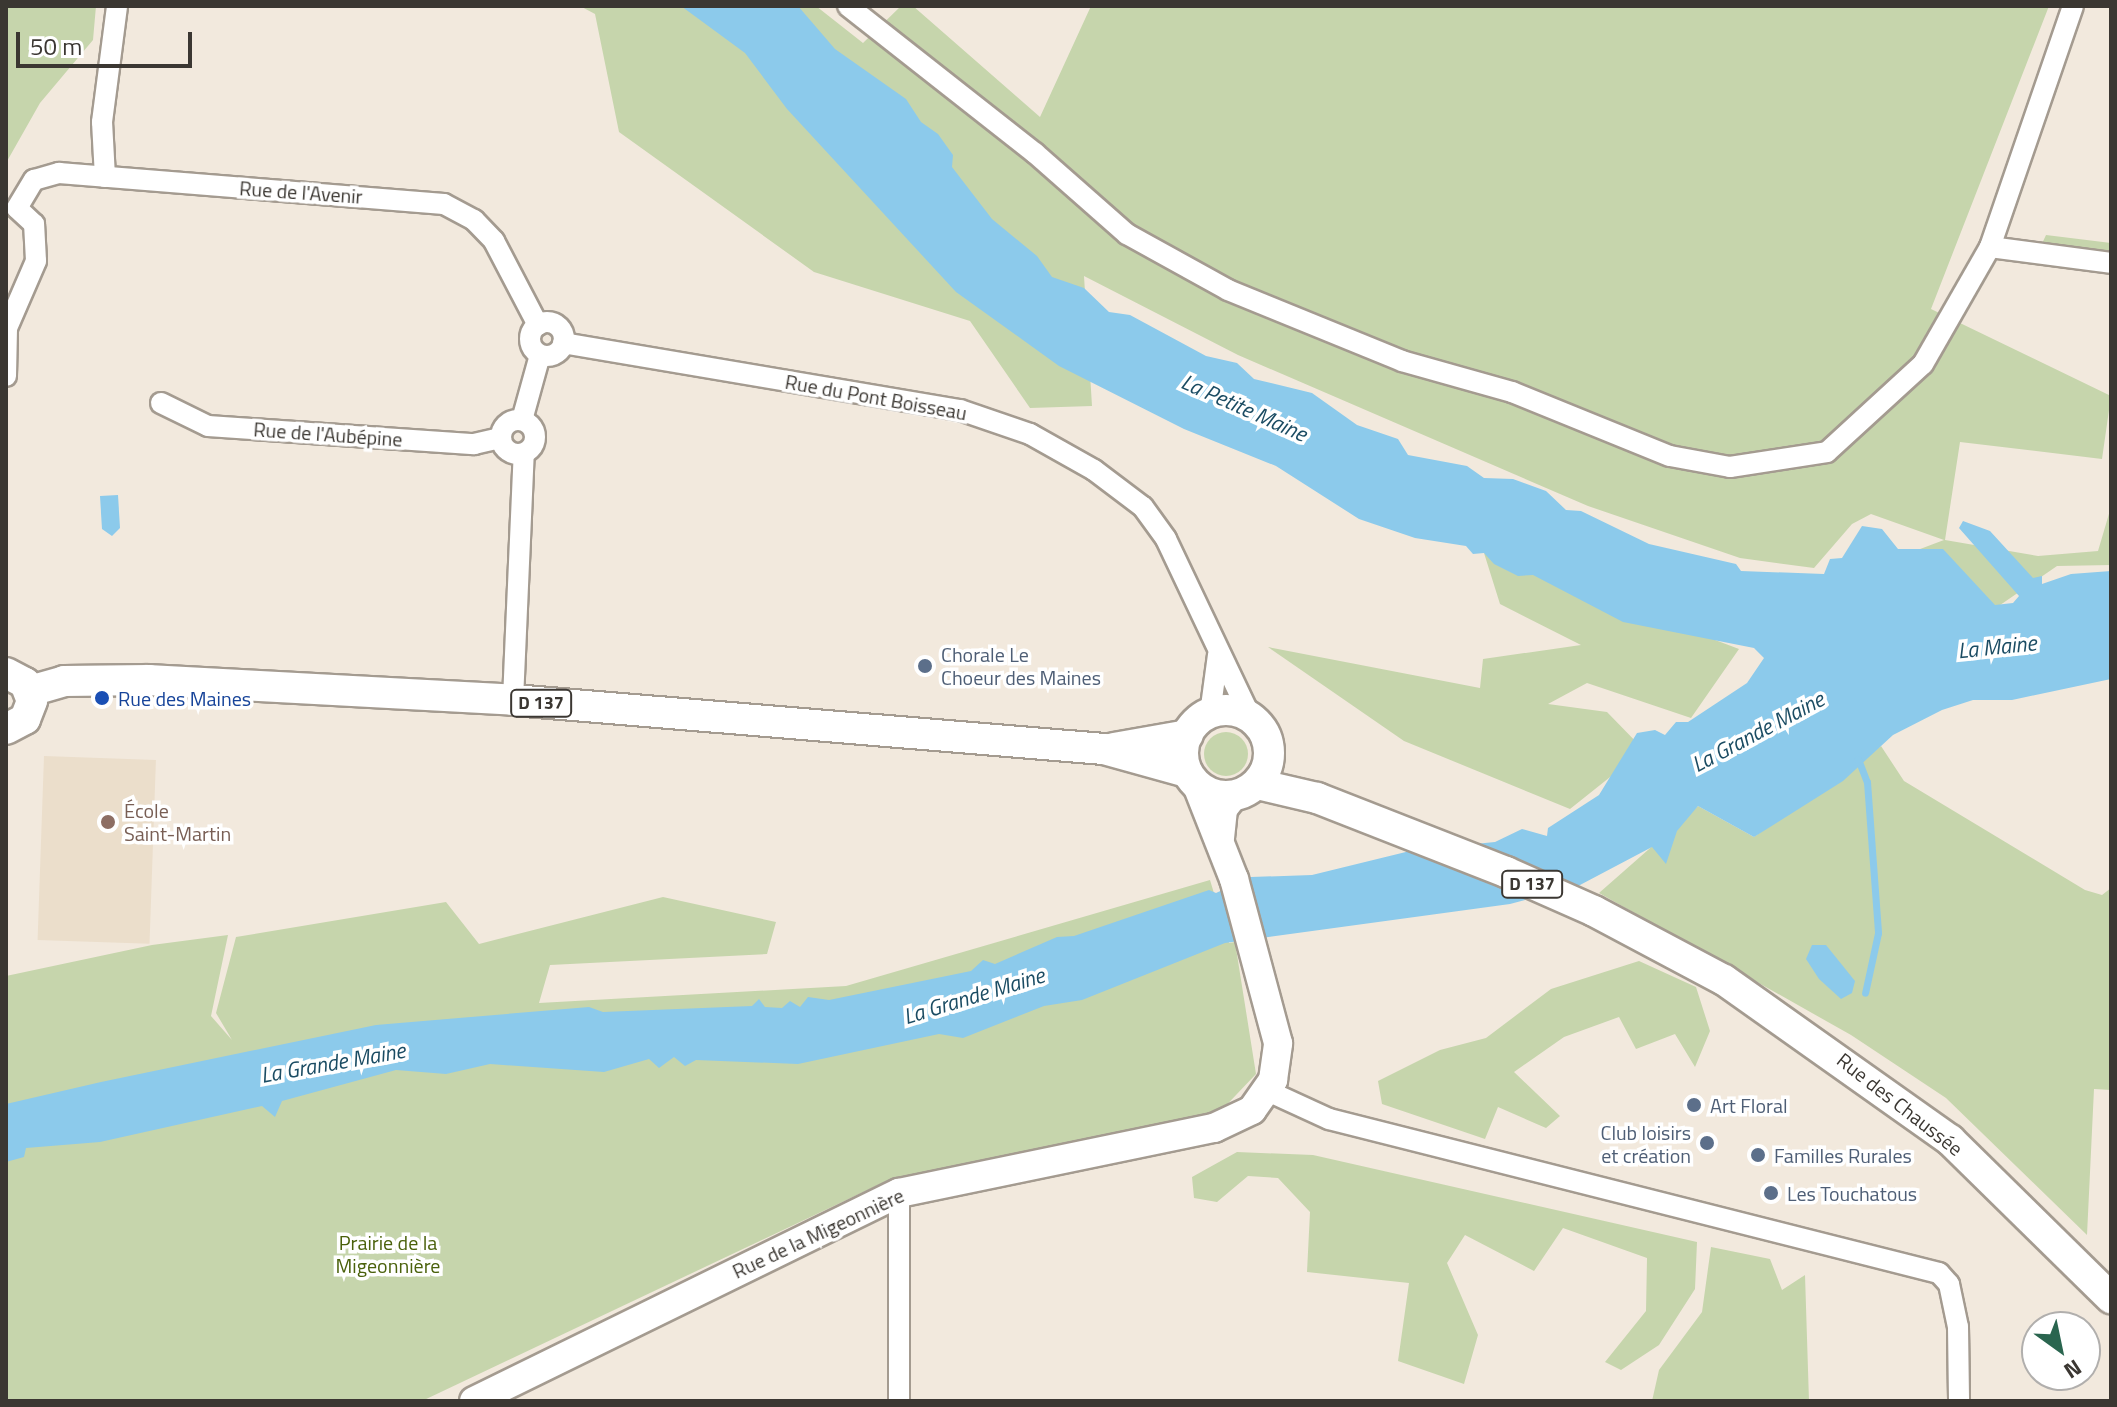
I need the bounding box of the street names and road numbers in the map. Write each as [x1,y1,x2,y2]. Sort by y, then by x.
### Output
street label: Rue de l'Avenir [239,176,363,208]
street label: Rue du Pont Boisseau [783,369,969,425]
street label: Rue de l'Aubépine [253,417,403,451]
road number: D 137 [509,689,573,717]
road number: D 137 [1500,870,1564,898]
street label: Rue des Chaussée [1832,1048,1968,1160]
street label: Rue de la Migeonnière [728,1183,908,1283]

